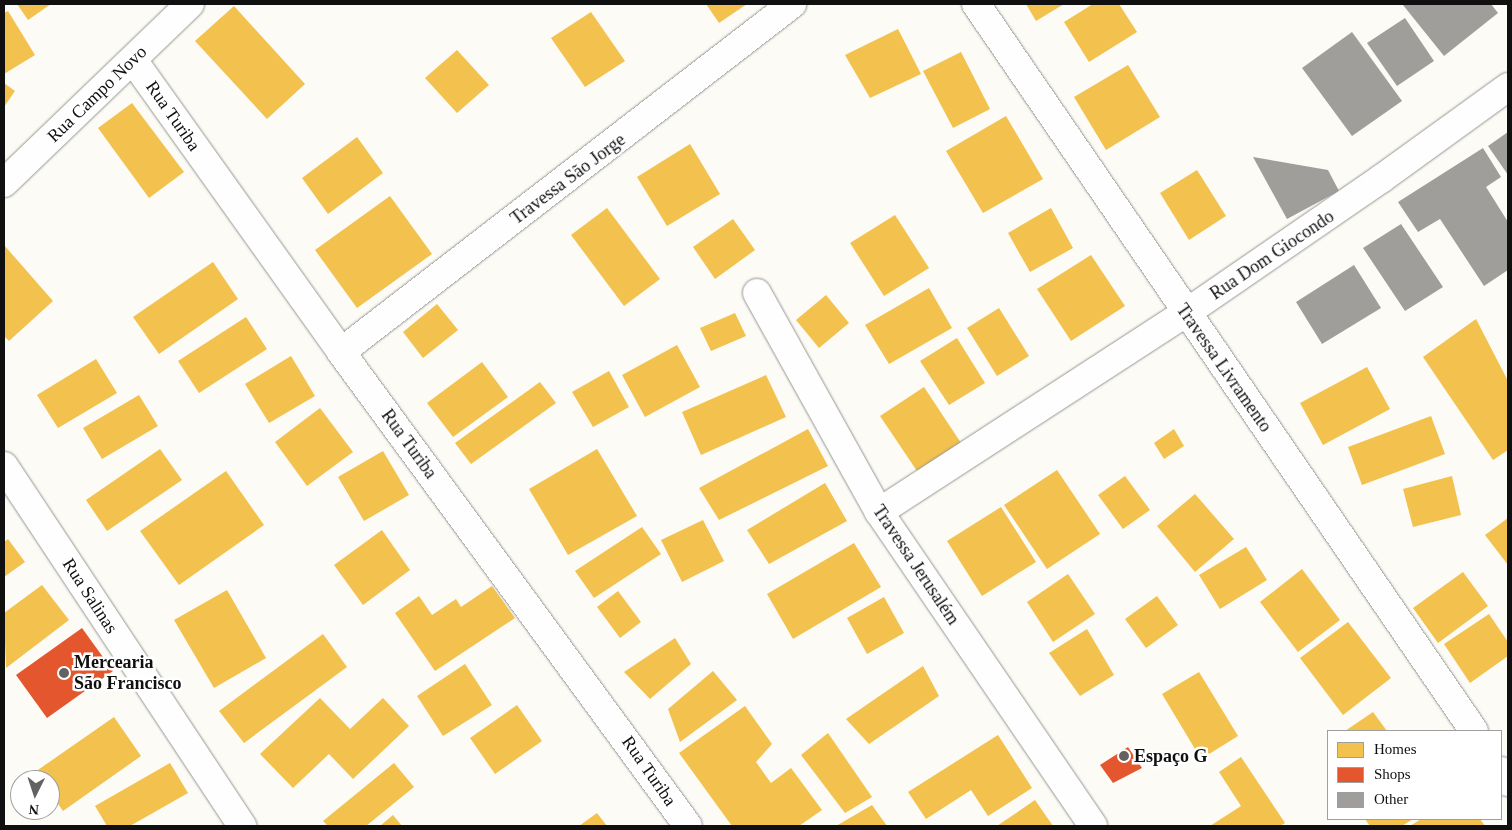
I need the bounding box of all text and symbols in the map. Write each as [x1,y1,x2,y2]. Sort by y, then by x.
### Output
street label: Rua Campo Novo [43,41,151,147]
street label: Rua Turiba [141,77,205,155]
street label: Travessa São Jorge [506,129,630,229]
street label: Rua Dom Giocondo [1206,206,1338,304]
street label: Travessa Livramento [1172,300,1276,436]
street label: Rua Turiba [377,405,441,483]
street label: Travessa Jerusalém [868,501,964,629]
street label: Rua Salinas [58,554,122,638]
place label: Mercearia São Francisco [74,652,181,694]
marker: Mercearia São Francisco [58,667,70,679]
legend [1327,730,1502,820]
street label: Rua Turiba [617,732,681,810]
text: Homes [1374,741,1417,757]
place label: Espaço G [1134,745,1208,767]
marker: Espaço G [1118,750,1130,762]
text: Shops [1374,766,1411,782]
north arrow [10,770,60,820]
text: Other [1374,791,1408,807]
text: N [28,802,40,817]

